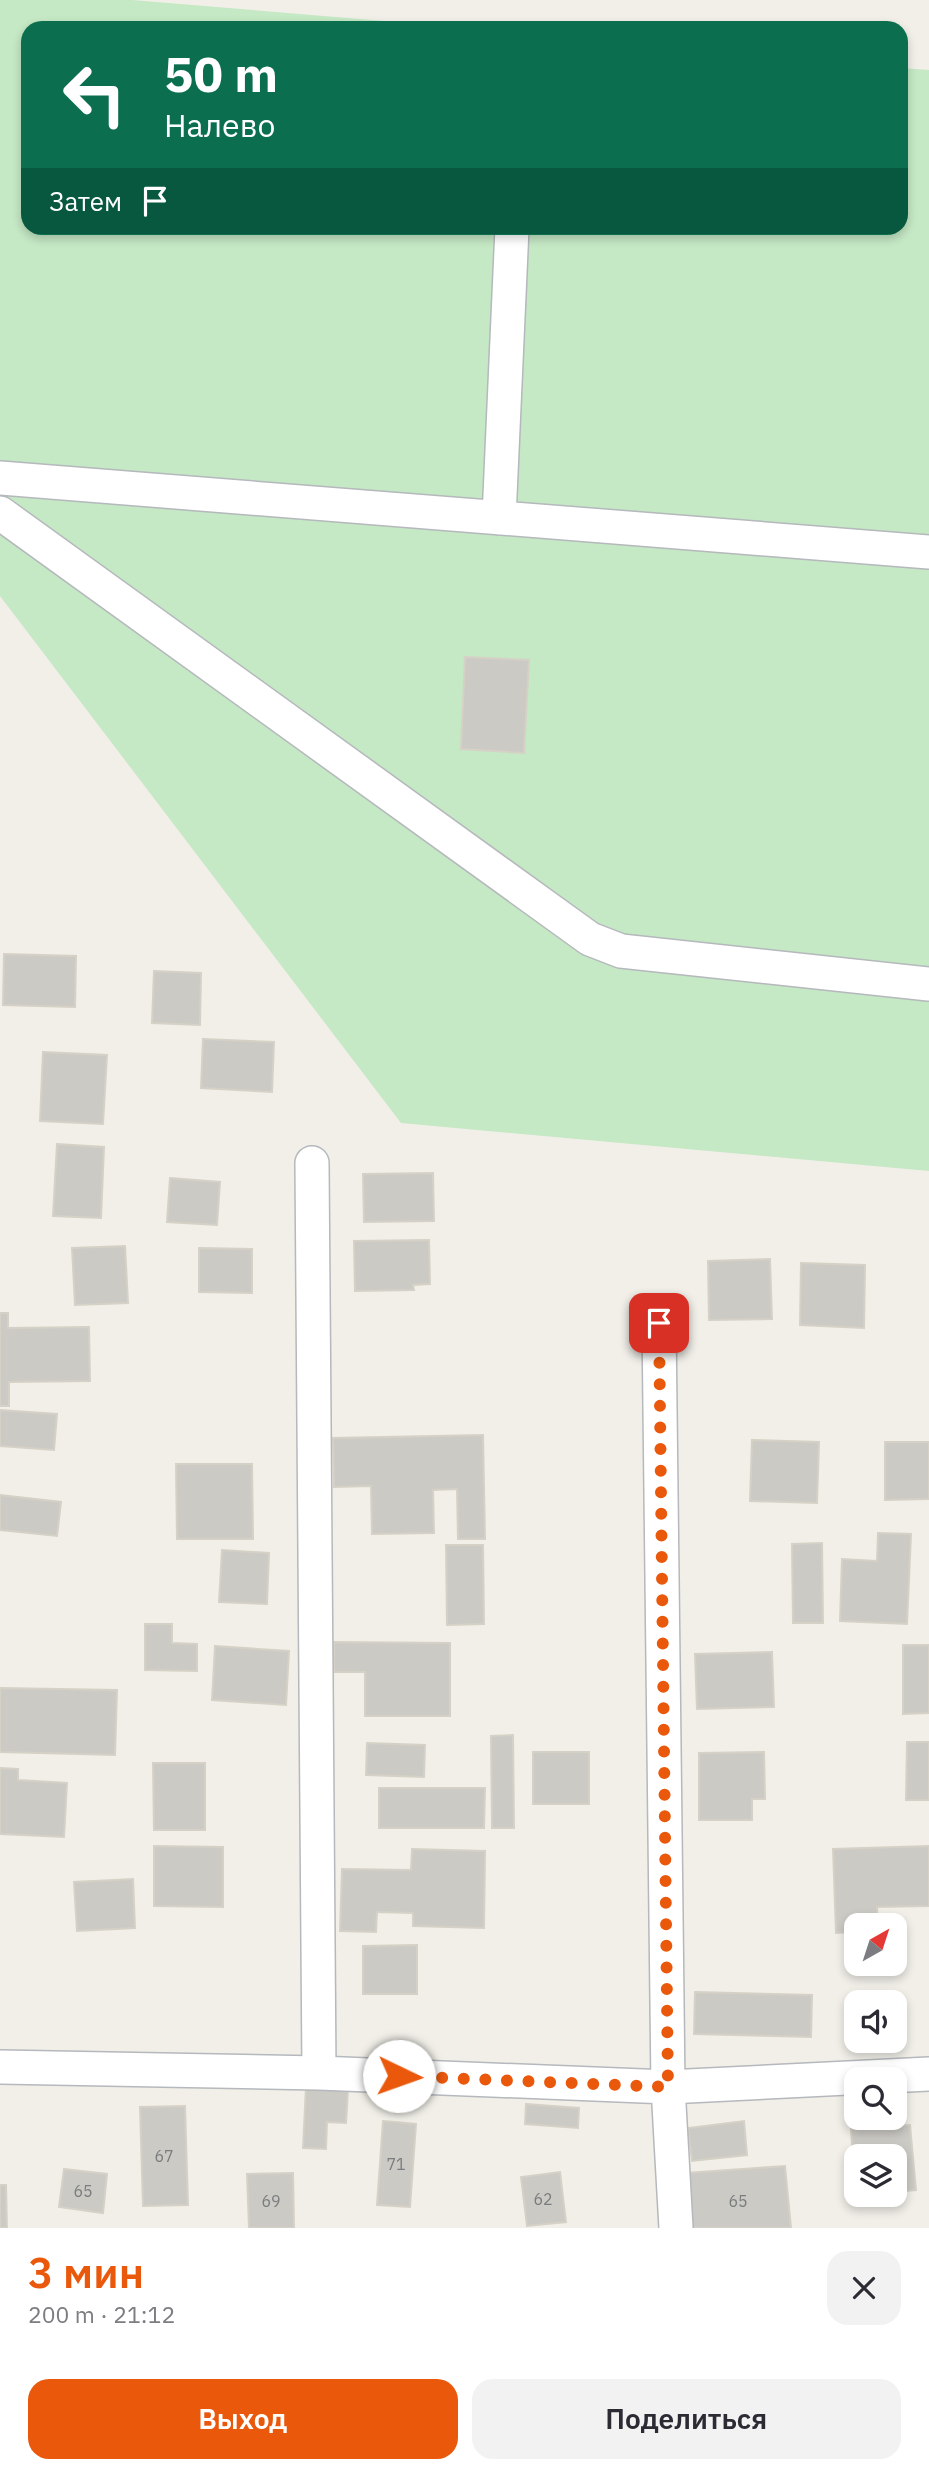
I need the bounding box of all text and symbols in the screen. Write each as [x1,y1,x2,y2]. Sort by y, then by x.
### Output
text: 50 m [164,42,278,105]
icon: left [49,49,140,140]
text: Налево [164,104,275,146]
icon: arrive [136,182,174,220]
text: Затем [49,184,122,218]
pin [629,1293,689,1353]
icon: arrive [640,1304,678,1342]
north arrow [844,1913,906,1976]
map controls [844,1913,907,2207]
button: sound [844,1990,907,2053]
position arrow [362,2039,436,2113]
button: search [844,2067,907,2130]
button: layers [844,2144,907,2207]
house number: 67 [154,2146,174,2166]
house number: 71 [386,2154,406,2174]
house number: 65 [73,2181,93,2201]
house number: 62 [533,2189,553,2209]
house number: 69 [261,2191,281,2211]
house number: 65 [728,2191,748,2211]
text: 3 мин [28,2245,144,2300]
button: close [827,2251,901,2325]
text: 200 m · 21:12 [28,2299,175,2329]
button: Выход [28,2379,458,2459]
button: Поделиться [472,2379,901,2459]

